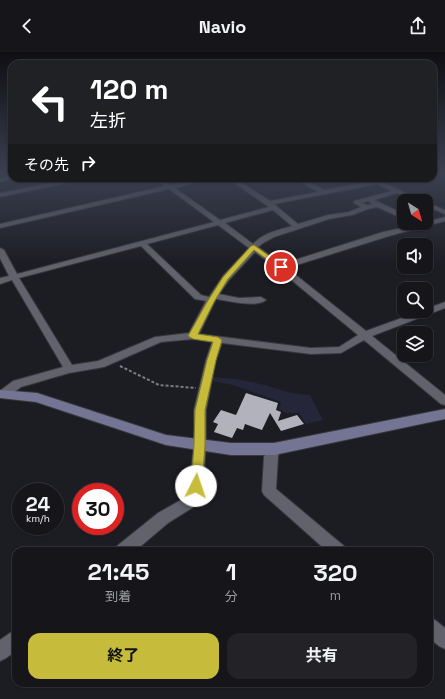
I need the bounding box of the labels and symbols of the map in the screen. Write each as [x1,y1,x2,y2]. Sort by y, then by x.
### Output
north arrow [397,194,433,230]
pin [264,250,298,284]
position arrow [175,465,217,507]
speed limit sign: 30 [72,483,124,535]

